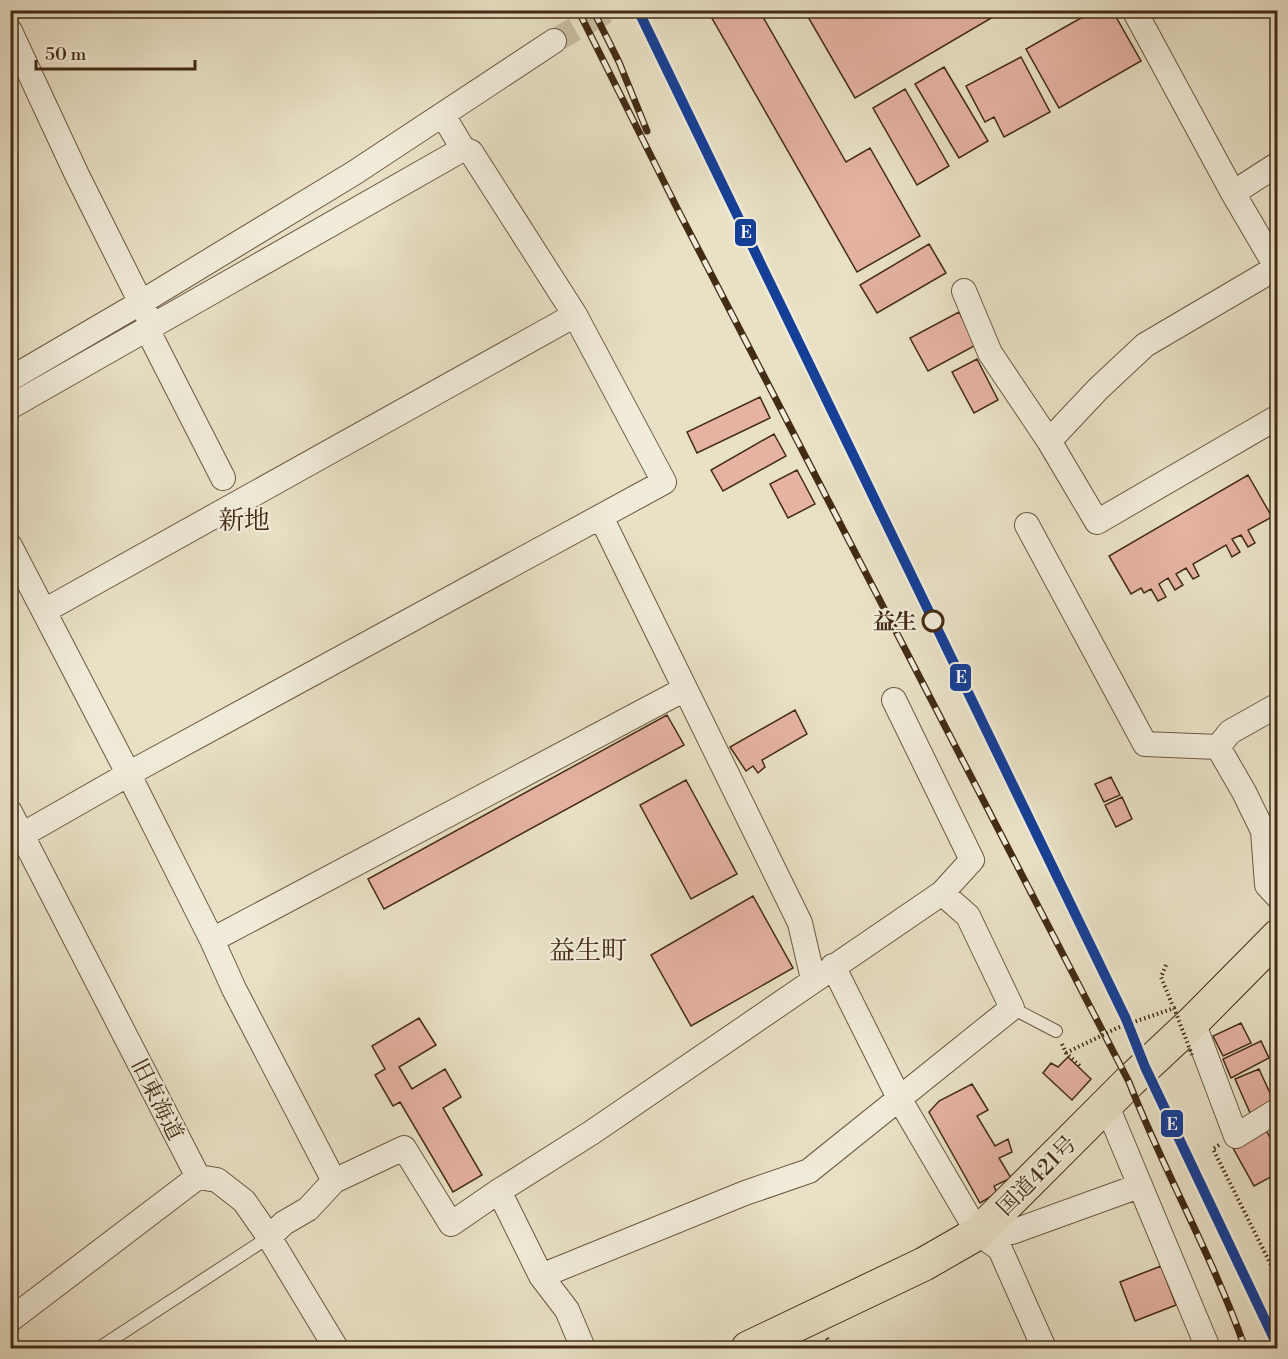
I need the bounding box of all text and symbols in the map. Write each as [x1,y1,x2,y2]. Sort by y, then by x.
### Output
scale bar [36,33,195,71]
text: 50 m [45,43,87,66]
line badge: E [734,218,757,247]
text: E [740,223,752,243]
district label: 新地 [218,505,270,537]
place label: 益生 [873,609,917,636]
marker: 益生 [922,610,944,632]
line badge: E [949,663,972,692]
text: E [955,668,967,688]
district label: 益生町 [549,935,627,967]
street label: 旧東海道 [125,1054,189,1145]
line badge: E [1160,1109,1184,1138]
text: E [1166,1115,1178,1135]
street label: 国道421号 [992,1131,1082,1221]

